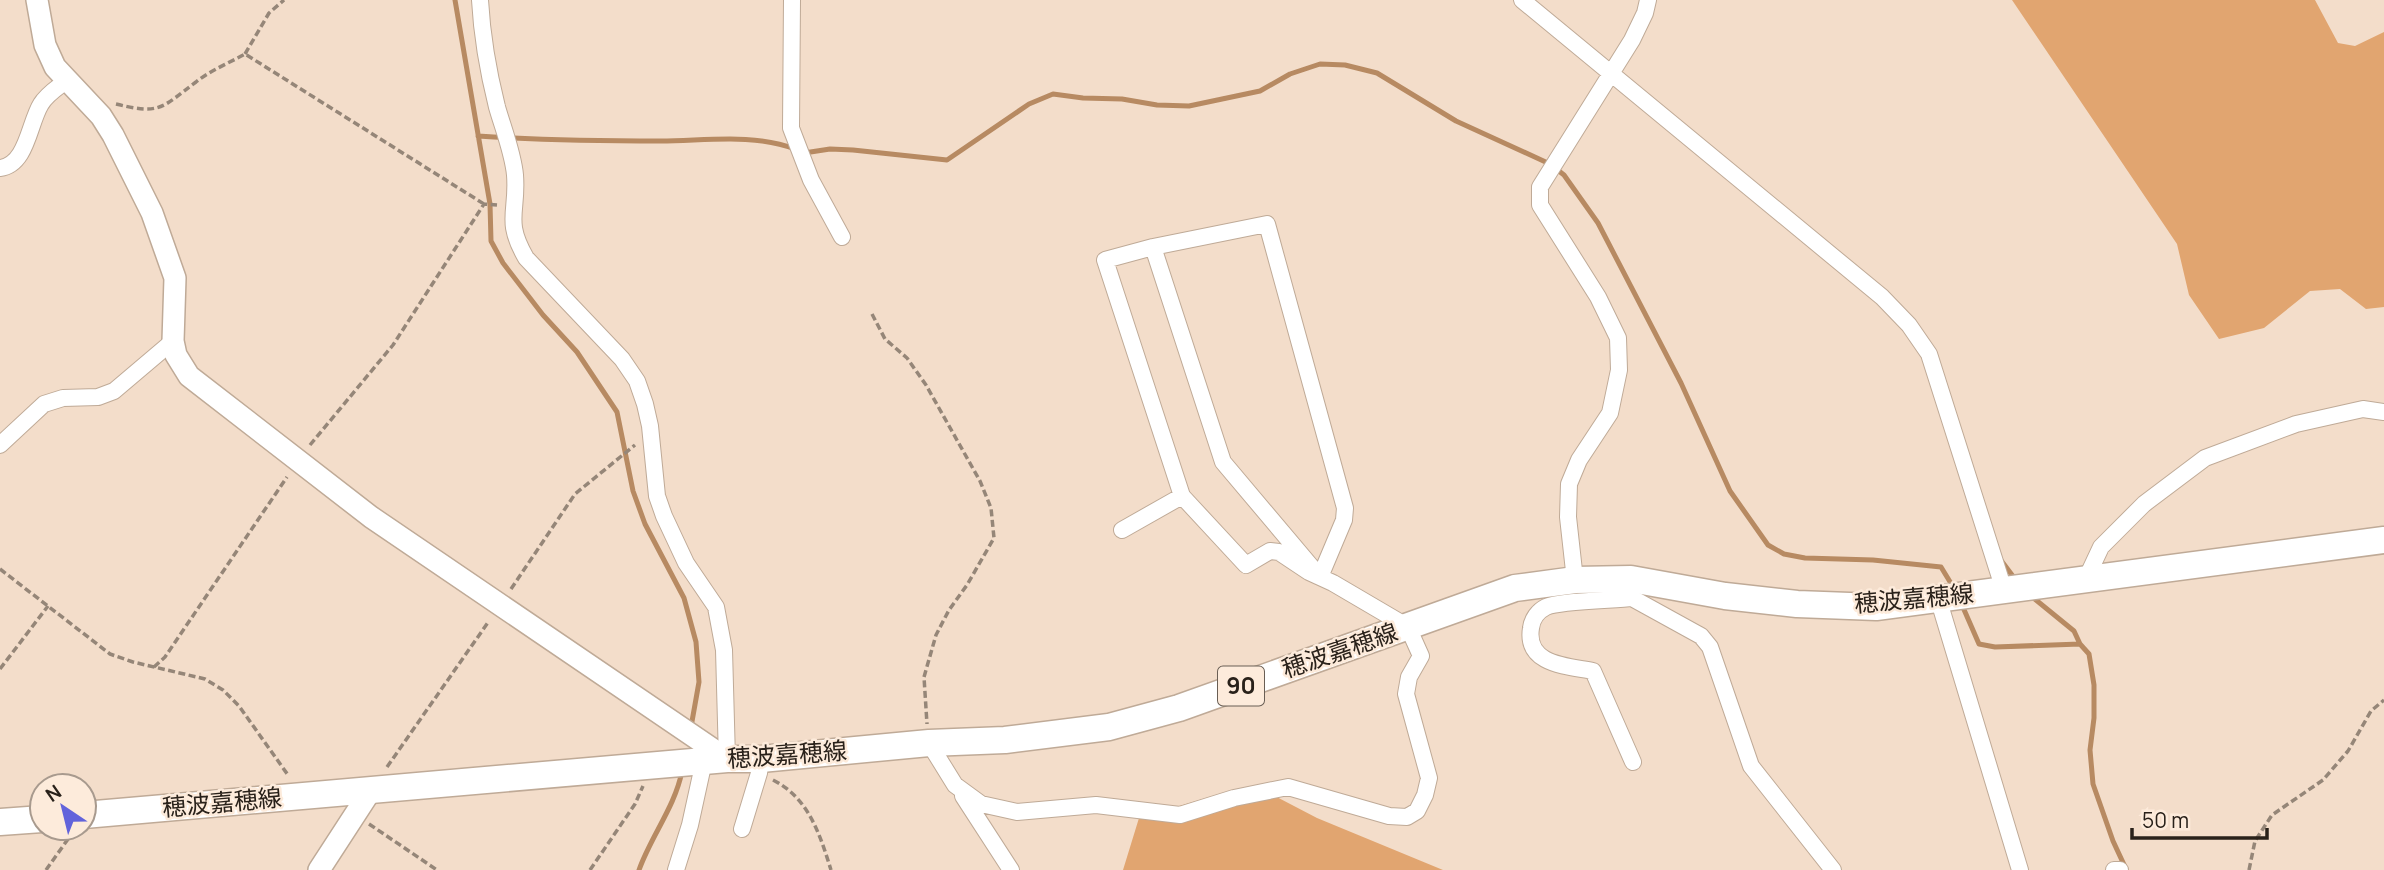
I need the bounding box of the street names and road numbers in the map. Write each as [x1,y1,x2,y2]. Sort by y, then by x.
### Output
street label: 穂波嘉穂線 [1853,576,1975,619]
street label: 穂波嘉穂線 [1277,614,1402,685]
road number: 90 [1218,666,1264,706]
street label: 穂波嘉穂線 [726,733,848,774]
street label: 穂波嘉穂線 [161,780,283,823]

